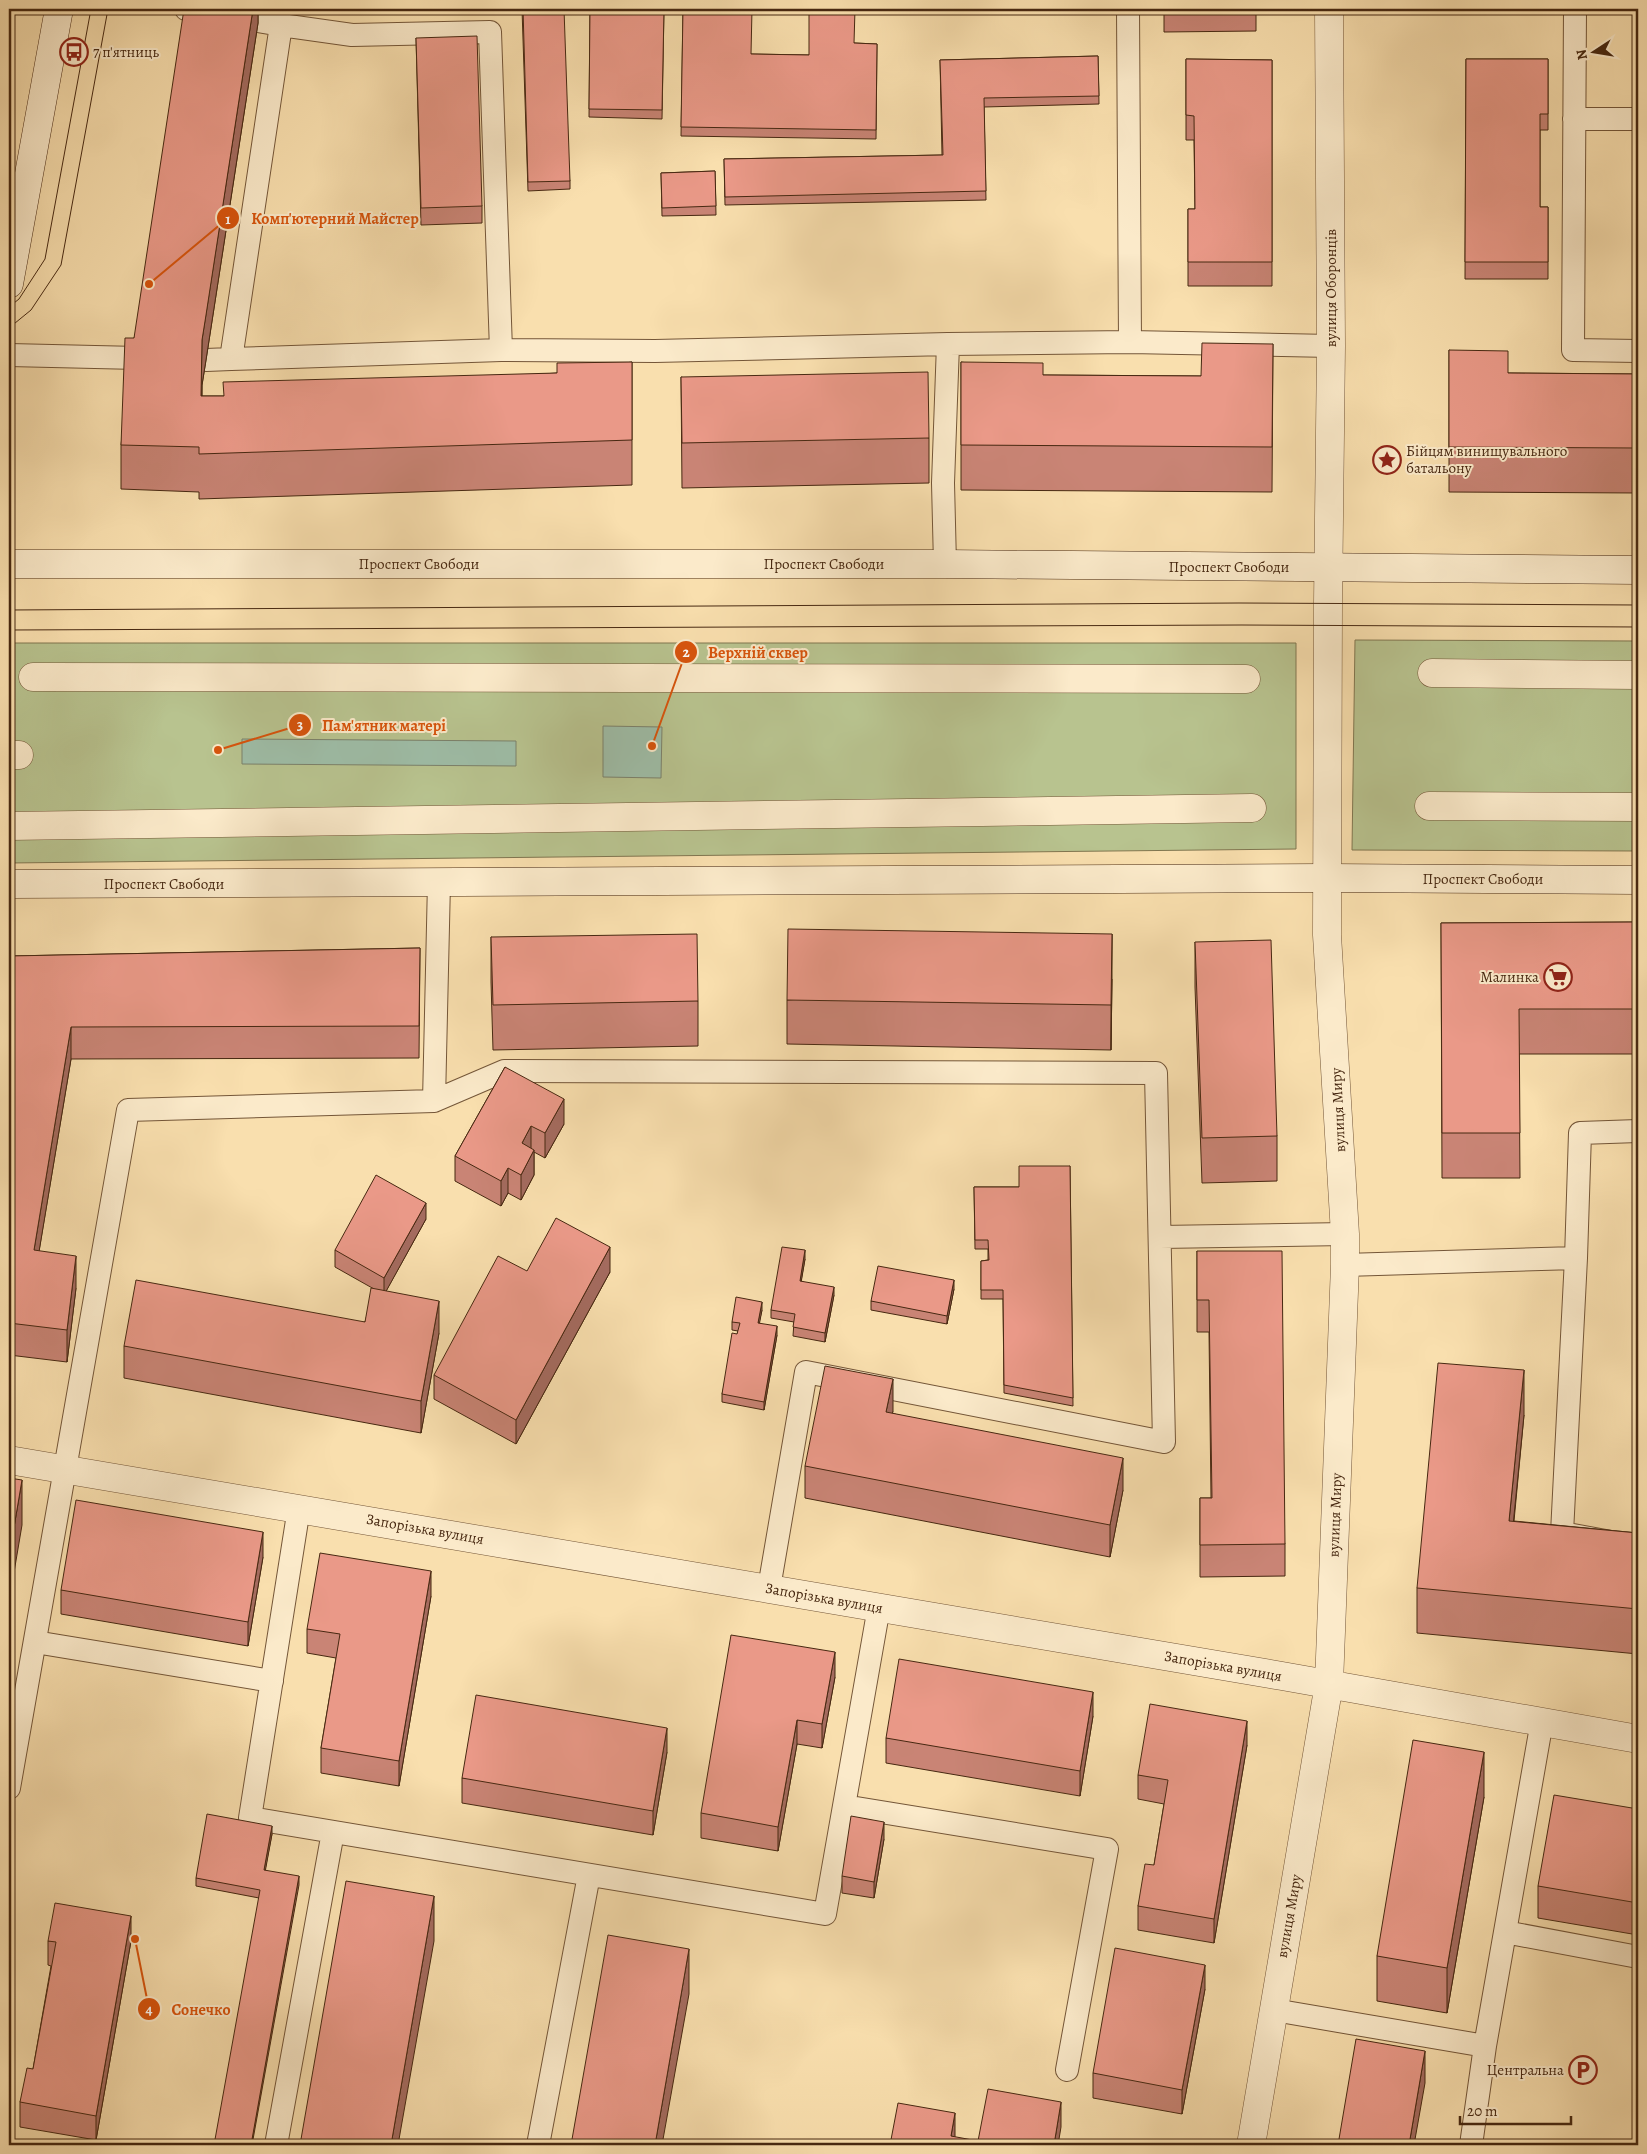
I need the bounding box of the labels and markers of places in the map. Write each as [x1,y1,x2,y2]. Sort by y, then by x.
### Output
bus stop icon: 7 п'ятниць [59,37,89,67]
place label: 7 п'ятниць [93,42,159,62]
callout: Комп'ютерний Майстер [216,203,428,234]
place label: Бійцям винищувального батальону [1406,441,1567,478]
place icon: Бійцям винищувального батальону [1372,445,1402,475]
callout: Верхній сквер [673,636,818,667]
callout: Пам'ятник матері [287,709,456,740]
supermarket icon: Малинка [1543,962,1573,992]
place label: Малинка [1480,967,1539,987]
callout: Сонечко [137,1994,241,2025]
parking icon: Центральна [1568,2055,1598,2085]
place label: Центральна [1487,2060,1564,2080]

